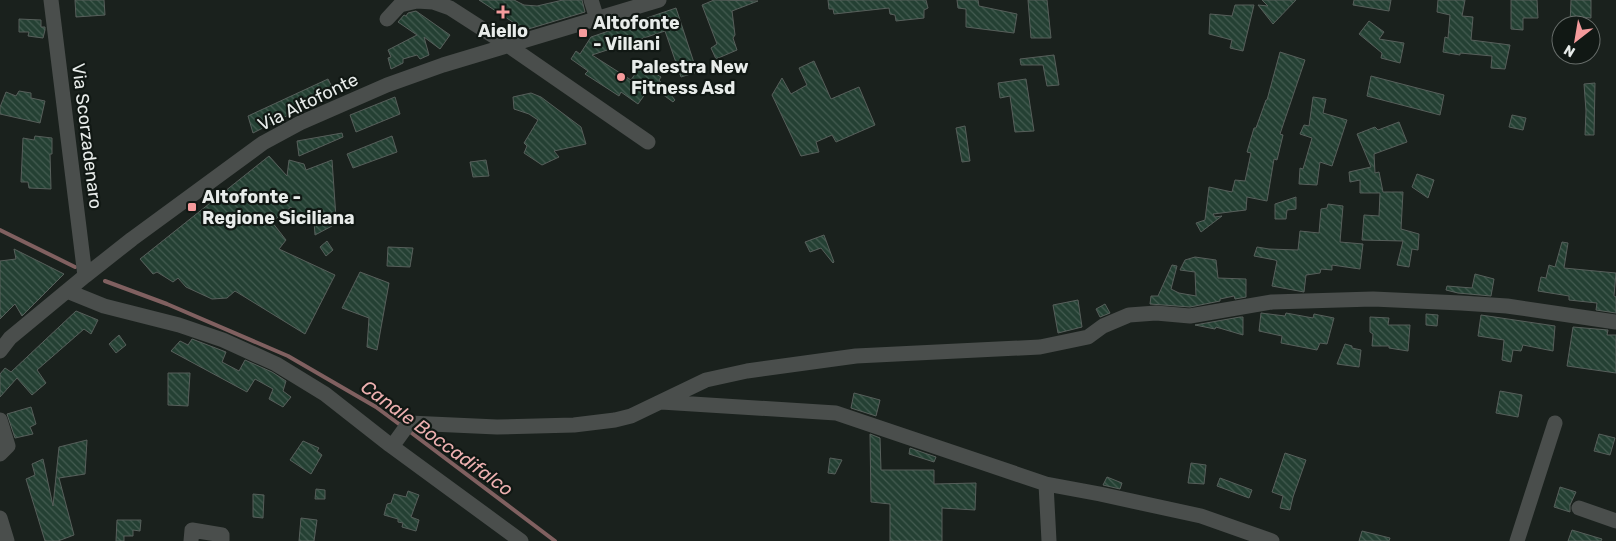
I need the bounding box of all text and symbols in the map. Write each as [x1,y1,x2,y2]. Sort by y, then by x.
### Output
marker: Aiello [497,6,509,18]
place label: Altofonte - Villani [593,12,680,55]
north arrow [1551,15,1601,65]
place label: Aiello [478,20,528,42]
marker: Altofonte - Villani [577,27,589,39]
text: N [1561,41,1578,61]
place label: Palestra New Fitness Asd [631,56,749,99]
street label: Via Scorzadenaro [67,62,107,210]
street label: Via Altofonte [254,68,362,136]
marker: Palestra New Fitness Asd [615,71,627,83]
place label: Altofonte - Regione Siciliana [202,186,355,229]
marker: Altofonte - Regione Siciliana [186,201,198,213]
water label: Canale Boccadifalco [356,375,518,501]

